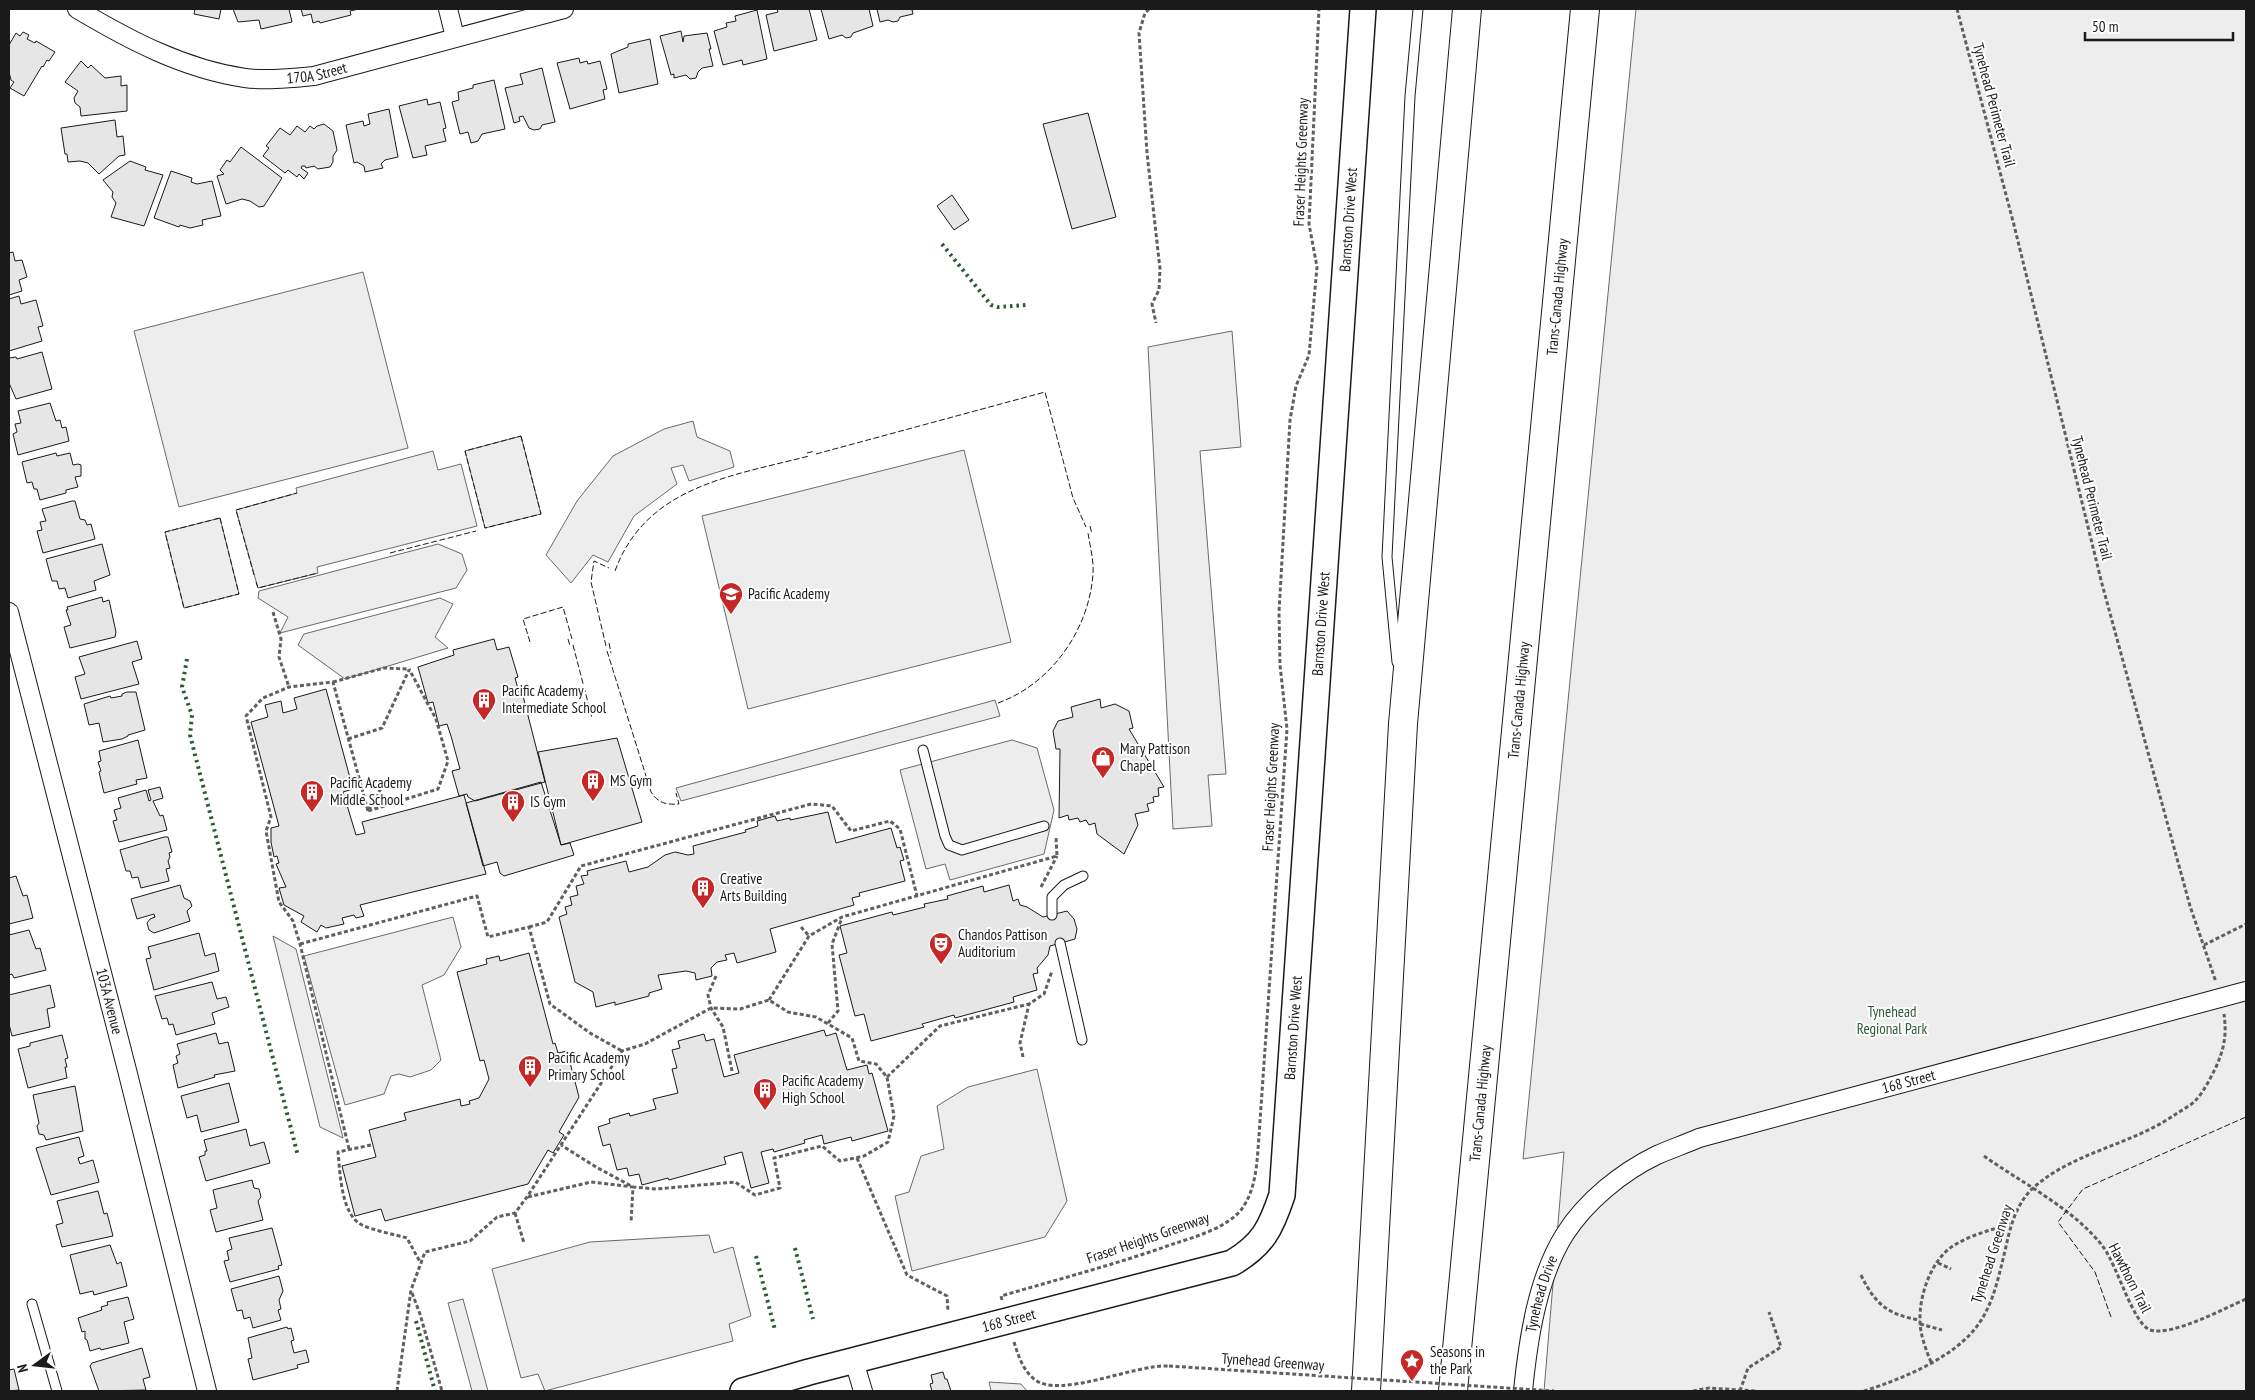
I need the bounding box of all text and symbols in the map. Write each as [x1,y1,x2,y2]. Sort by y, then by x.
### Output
scale bar [2085,10,2232,42]
text: 50 m [2092,17,2118,36]
street label: Tynehead Perimeter Trail [1969,41,2020,169]
street label: 170A Street [286,58,349,87]
street label: Fraser Heights Greenway [1289,97,1312,227]
street label: Barnston Drive West [1335,167,1361,272]
street label: Trans-Canada Highway [1542,237,1572,356]
street label: Tynehead Perimeter Trail [2068,434,2117,562]
street label: Barnston Drive West [1307,571,1334,676]
school or university icon: Pacific Academy [718,581,744,615]
place label: Pacific Academy [748,584,830,603]
street label: Trans-Canada Highway [1503,640,1534,760]
place label: Pacific Academy Intermediate School [502,681,607,717]
building icon: Pacific Academy Intermediate School [471,687,497,721]
street label: Fraser Heights Greenway [1258,722,1283,852]
place label: Mary Pattison Chapel [1120,739,1190,775]
shop icon: Mary Pattison Chapel [1090,745,1116,779]
building icon: MS Gym [580,768,606,802]
place label: MS Gym [610,771,652,790]
place label: Pacific Academy Middle School [330,773,412,809]
building icon: Pacific Academy Middle School [299,779,325,813]
building icon: IS Gym [500,789,526,823]
place label: IS Gym [530,792,566,811]
place label: Creative Arts Building [720,869,787,905]
building icon: Creative Arts Building [690,875,716,909]
place label: Chandos Pattison Auditorium [958,925,1047,961]
theatre icon: Chandos Pattison Auditorium [928,931,954,965]
street label: 103A Avenue [92,966,127,1036]
street label: Barnston Drive West [1280,975,1306,1081]
park label: Tynehead Regional Park [1857,1002,1927,1038]
street label: Trans-Canada Highway [1465,1043,1495,1163]
place label: Pacific Academy Primary School [548,1048,630,1084]
building icon: Pacific Academy Primary School [517,1054,543,1088]
street label: 168 Street [1880,1065,1937,1097]
place label: Pacific Academy High School [782,1071,864,1107]
building icon: Pacific Academy High School [752,1077,778,1111]
street label: Tynehead Greenway [1967,1202,2017,1306]
street label: Fraser Heights Greenway [1084,1207,1212,1267]
street label: Hawthorn Trail [2105,1240,2156,1316]
street label: Tynehead Drive [1521,1252,1561,1334]
street label: 168 Street [980,1304,1037,1336]
north arrow [10,1340,60,1390]
place label: Seasons in the Park [1430,1342,1485,1378]
street label: Tynehead Greenway [1221,1348,1325,1375]
place icon: Seasons in the Park [1399,1348,1425,1382]
text: N [13,1362,32,1374]

